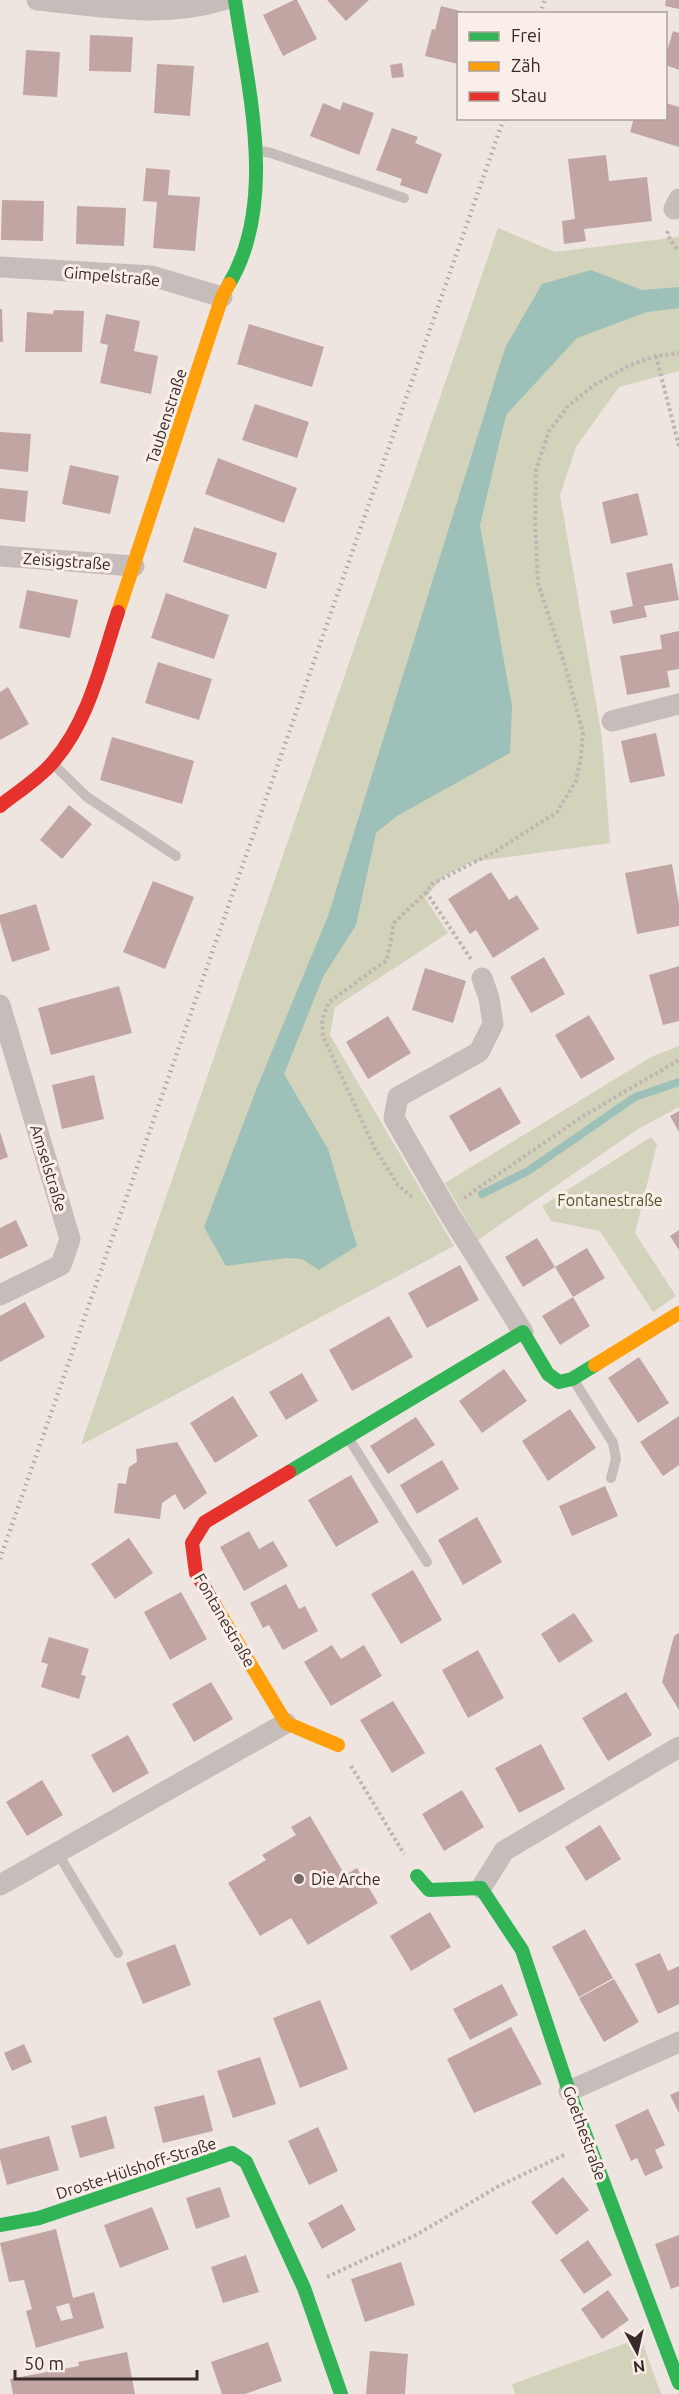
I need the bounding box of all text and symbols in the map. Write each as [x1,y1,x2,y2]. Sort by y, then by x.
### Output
legend [457,12,667,120]
text: Frei [511,25,541,45]
text: Zäh [511,55,541,75]
text: Stau [511,85,547,105]
street label: Gimpelstraße [63,263,161,289]
street label: Taubenstraße [142,366,190,466]
street label: Zeisigstraße [23,549,111,573]
street label: Amselstraße [27,1122,71,1214]
park label: Fontanestraße [557,1191,663,1209]
street label: Fontanestraße [191,1570,259,1670]
place label: Die Arche [311,1870,381,1888]
marker: Die Arche [292,1872,306,1886]
street label: Goethestraße [560,2083,610,2183]
street label: Droste-Hülshoff-Straße [54,2134,218,2202]
north arrow [607,2322,667,2382]
scale bar [15,2343,196,2381]
text: 50 m [24,2353,64,2373]
text: N [632,2357,646,2377]

